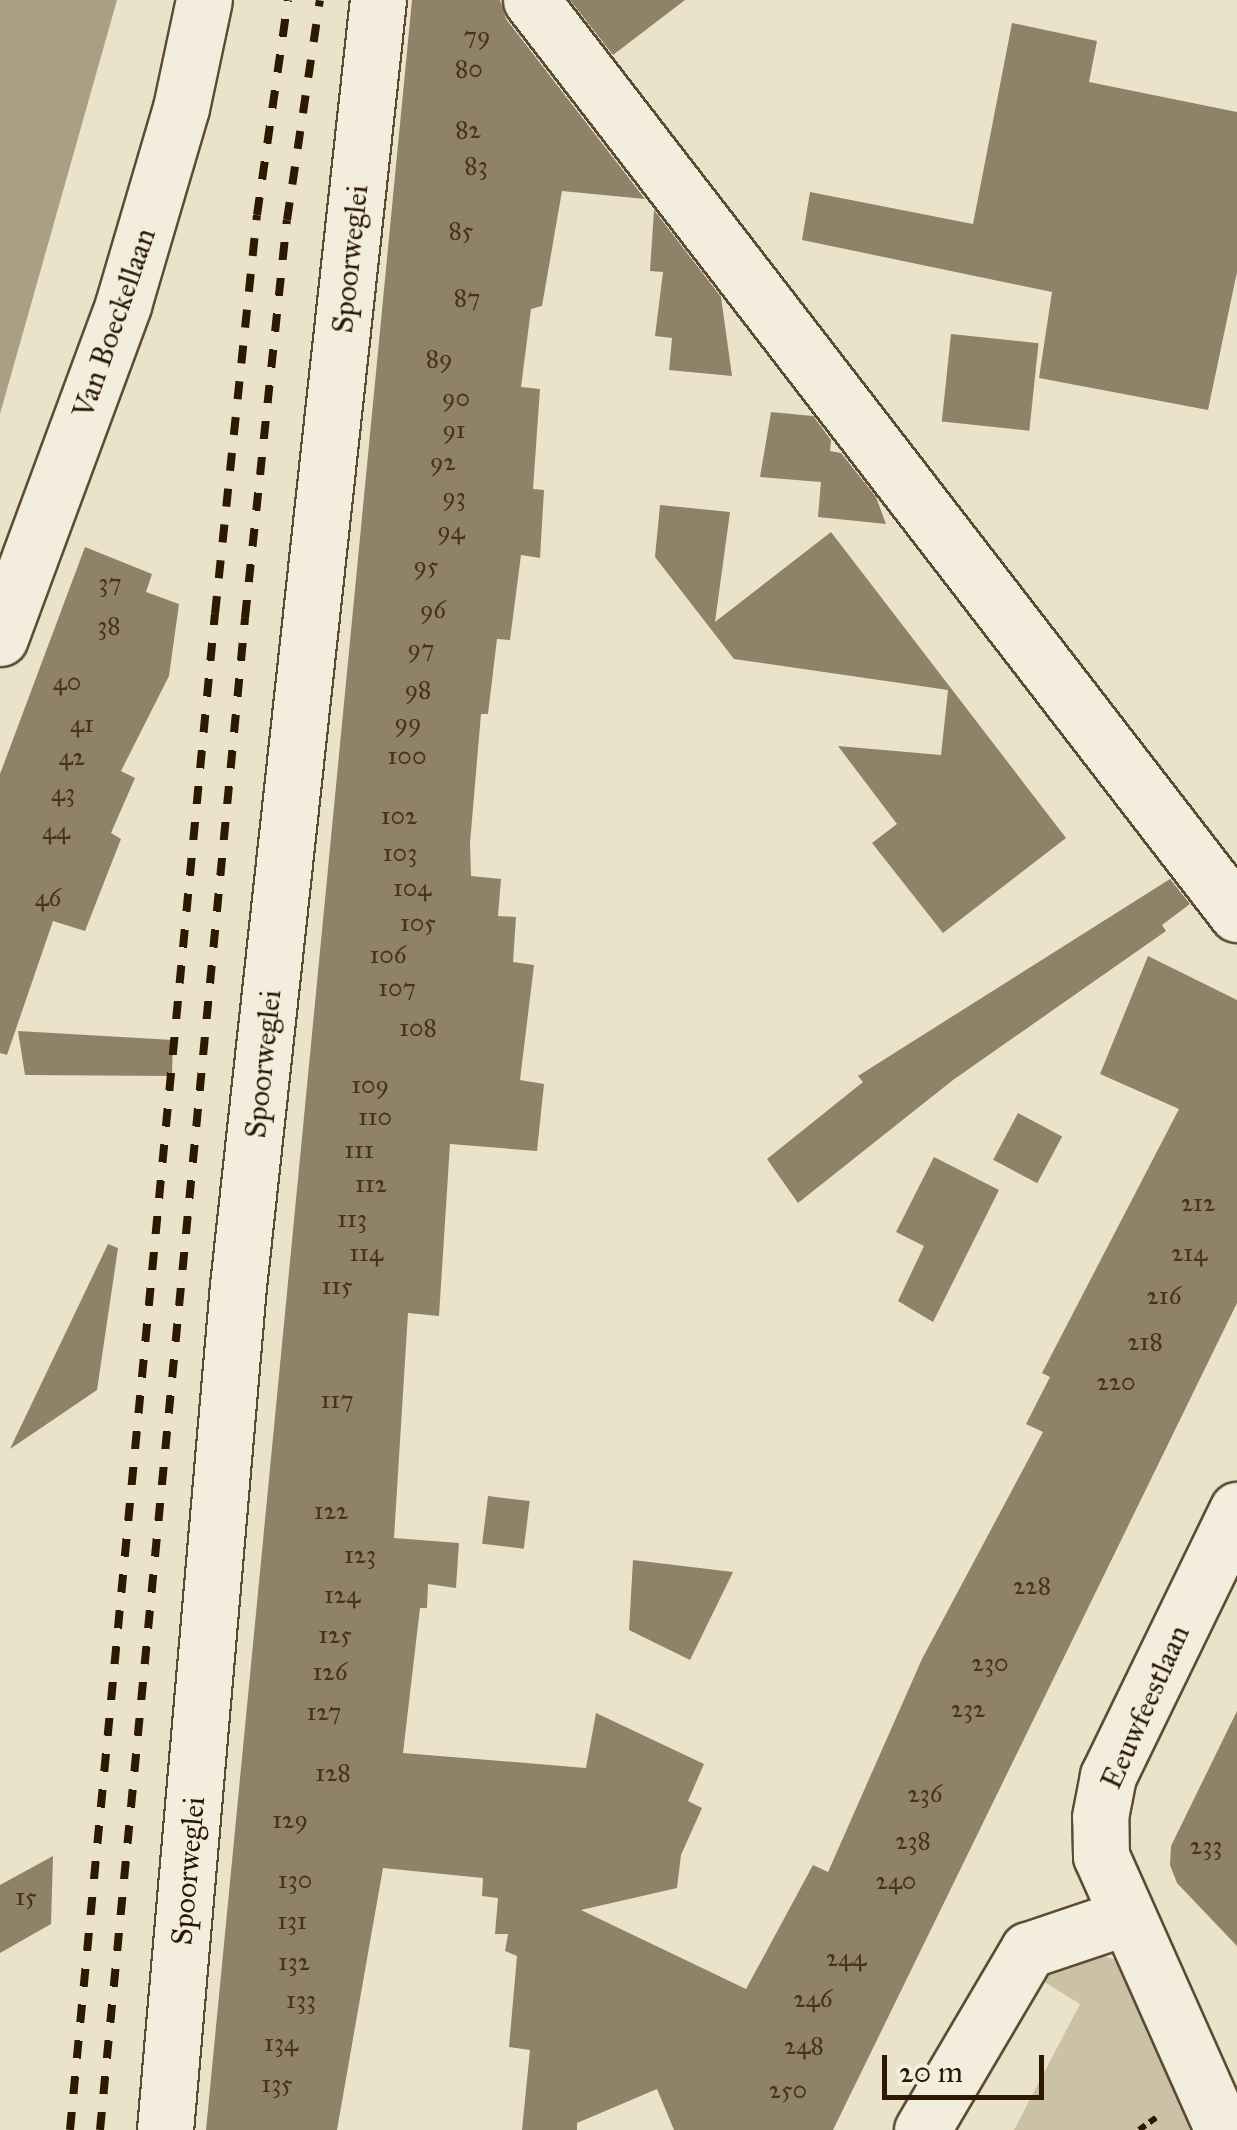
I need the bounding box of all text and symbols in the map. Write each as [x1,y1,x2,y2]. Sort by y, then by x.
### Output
house number: 79 [464,21,490,51]
house number: 80 [455,54,483,84]
house number: 82 [455,115,481,145]
house number: 83 [464,151,488,181]
street label: Spoorweglei [324,183,376,335]
house number: 85 [449,216,473,246]
street label: Van Boeckellaan [65,223,163,423]
house number: 87 [454,283,480,313]
house number: 89 [426,344,452,374]
house number: 90 [442,383,470,413]
house number: 91 [442,415,466,445]
house number: 92 [430,447,456,477]
house number: 93 [442,482,466,512]
house number: 94 [437,516,465,546]
house number: 95 [413,551,439,581]
house number: 37 [98,568,122,598]
house number: 96 [420,595,446,625]
house number: 38 [97,611,121,641]
house number: 97 [408,634,434,664]
house number: 40 [53,667,81,697]
house number: 98 [405,675,431,705]
house number: 99 [395,708,421,738]
house number: 41 [70,709,94,739]
house number: 100 [388,741,426,771]
house number: 42 [59,742,85,772]
house number: 43 [51,778,75,808]
house number: 102 [381,801,417,831]
house number: 44 [42,816,70,846]
house number: 103 [383,838,417,868]
house number: 104 [393,873,431,903]
house number: 46 [35,883,61,913]
house number: 105 [400,908,436,938]
house number: 106 [369,940,407,970]
house number: 107 [378,973,416,1003]
street label: Spoorweglei [237,988,289,1140]
house number: 108 [399,1013,437,1043]
house number: 109 [351,1070,389,1100]
house number: 110 [358,1102,392,1132]
house number: 111 [344,1135,374,1165]
house number: 112 [355,1169,387,1199]
house number: 212 [1181,1188,1215,1218]
house number: 113 [337,1204,367,1234]
house number: 114 [349,1238,383,1268]
house number: 214 [1171,1238,1207,1268]
house number: 115 [321,1271,353,1301]
house number: 216 [1147,1281,1181,1311]
house number: 218 [1127,1327,1163,1357]
house number: 220 [1096,1367,1136,1397]
house number: 117 [320,1385,354,1415]
house number: 122 [314,1496,348,1526]
house number: 123 [344,1540,376,1570]
house number: 228 [1013,1571,1051,1601]
house number: 124 [324,1580,360,1610]
street label: Eeuwfeestlaan [1093,1619,1197,1795]
house number: 125 [318,1620,352,1650]
house number: 230 [972,1648,1008,1678]
house number: 126 [312,1657,348,1687]
house number: 232 [951,1694,985,1724]
house number: 127 [307,1697,341,1727]
house number: 128 [315,1758,351,1788]
house number: 236 [907,1779,943,1809]
street label: Spoorweglei [164,1795,212,1947]
house number: 129 [272,1805,308,1835]
house number: 238 [895,1826,931,1856]
house number: 233 [1190,1831,1222,1861]
house number: 130 [278,1865,312,1895]
house number: 240 [876,1866,916,1896]
house number: 15 [15,1882,37,1912]
house number: 131 [277,1906,307,1936]
house number: 244 [826,1943,866,1973]
house number: 132 [278,1947,310,1977]
house number: 246 [793,1984,833,2014]
house number: 133 [286,1985,316,2015]
house number: 134 [264,2028,298,2058]
house number: 248 [784,2031,824,2061]
scale bar [887,2035,1050,2097]
text: 20 m [899,2054,963,2090]
house number: 135 [261,2069,293,2099]
house number: 250 [769,2075,807,2105]

